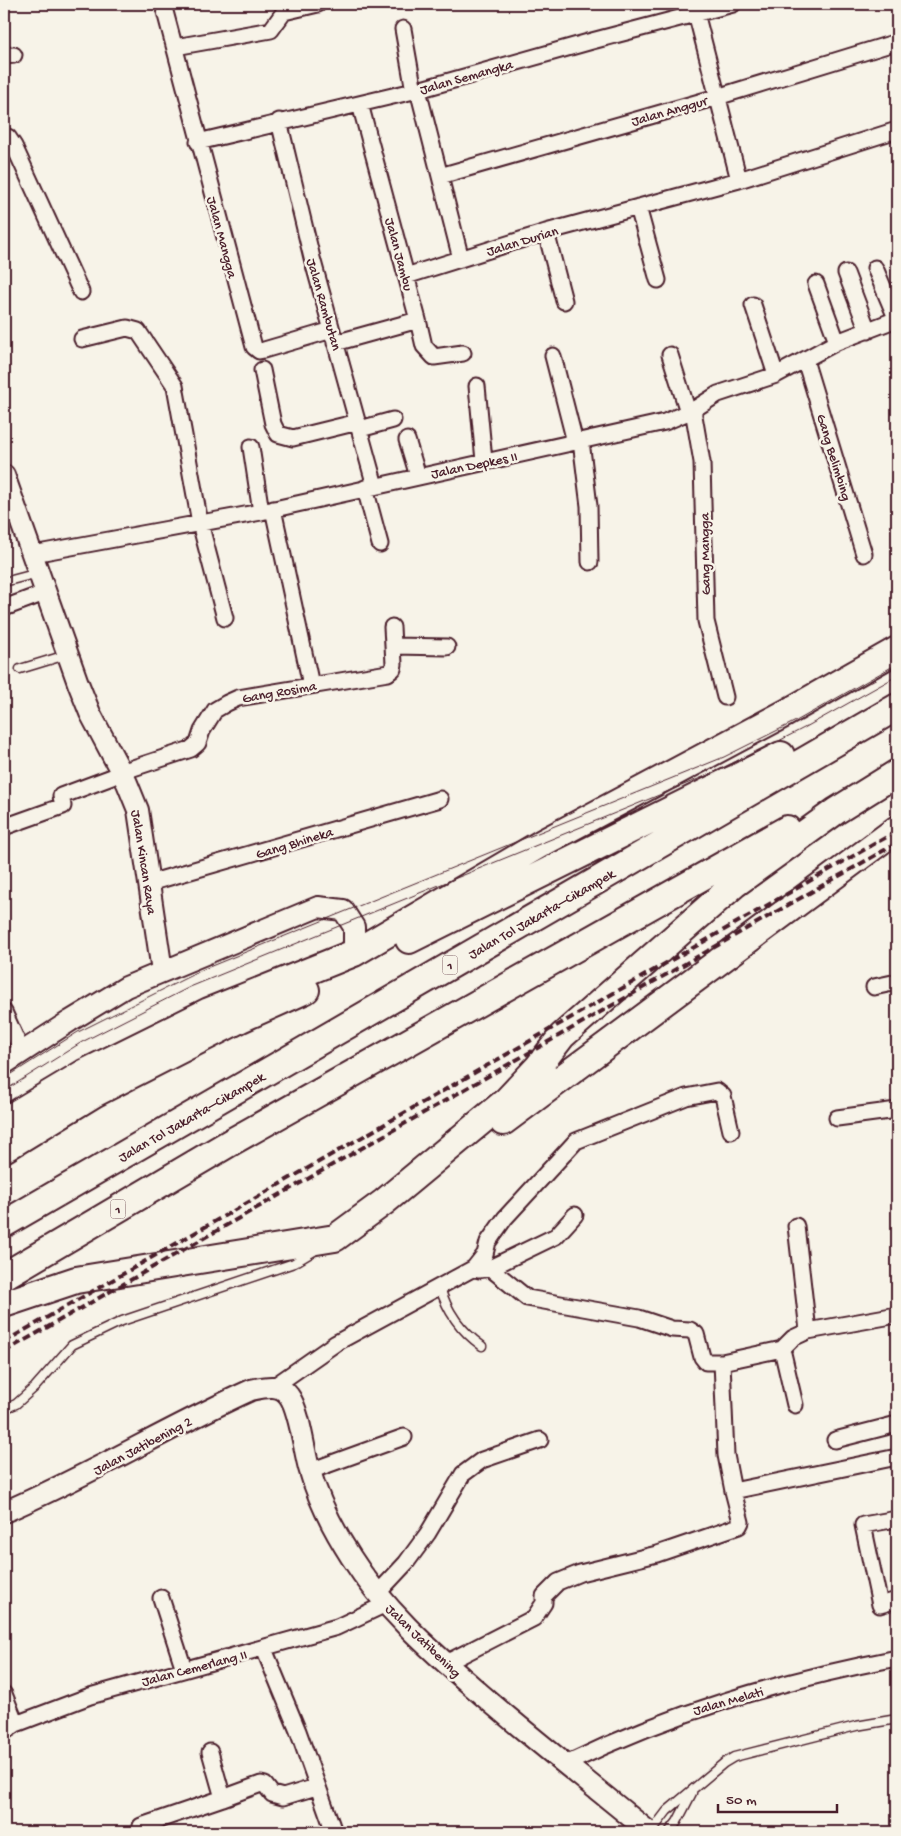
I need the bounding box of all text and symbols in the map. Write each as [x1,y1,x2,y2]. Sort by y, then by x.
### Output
street label: Jalan Semangka [418,57,516,100]
street label: Jalan Anggur [630,93,711,131]
street label: Jalan Mangga [202,195,240,282]
street label: Jalan Jambu [380,216,416,294]
street label: Jalan Durian [485,223,561,261]
street label: Jalan Rambutan [301,257,344,353]
street label: Gang Belimbing [811,412,854,503]
street label: Jalan Depkes II [430,449,519,484]
street label: Gang Mangga [697,511,716,595]
street label: Gang Rosima [241,678,319,708]
street label: Jalan Kincan Raya [126,809,159,917]
street label: Gang Bhineka [254,824,337,864]
street label: Jalan Tol Jakarta–Cikampek [466,865,620,964]
road number: 1 [442,956,458,974]
street label: Jalan Tol Jakarta–Cikampek [116,1068,270,1167]
road number: 1 [110,1200,126,1218]
street label: Jalan Jatibening 2 [91,1414,195,1480]
street label: Jalan Jatibening [381,1601,464,1682]
street label: Jalan Cemerlang II [140,1647,249,1692]
street label: Jalan Melati [691,1684,766,1721]
scale bar [718,1781,837,1813]
text: 50 m [726,1792,757,1810]

